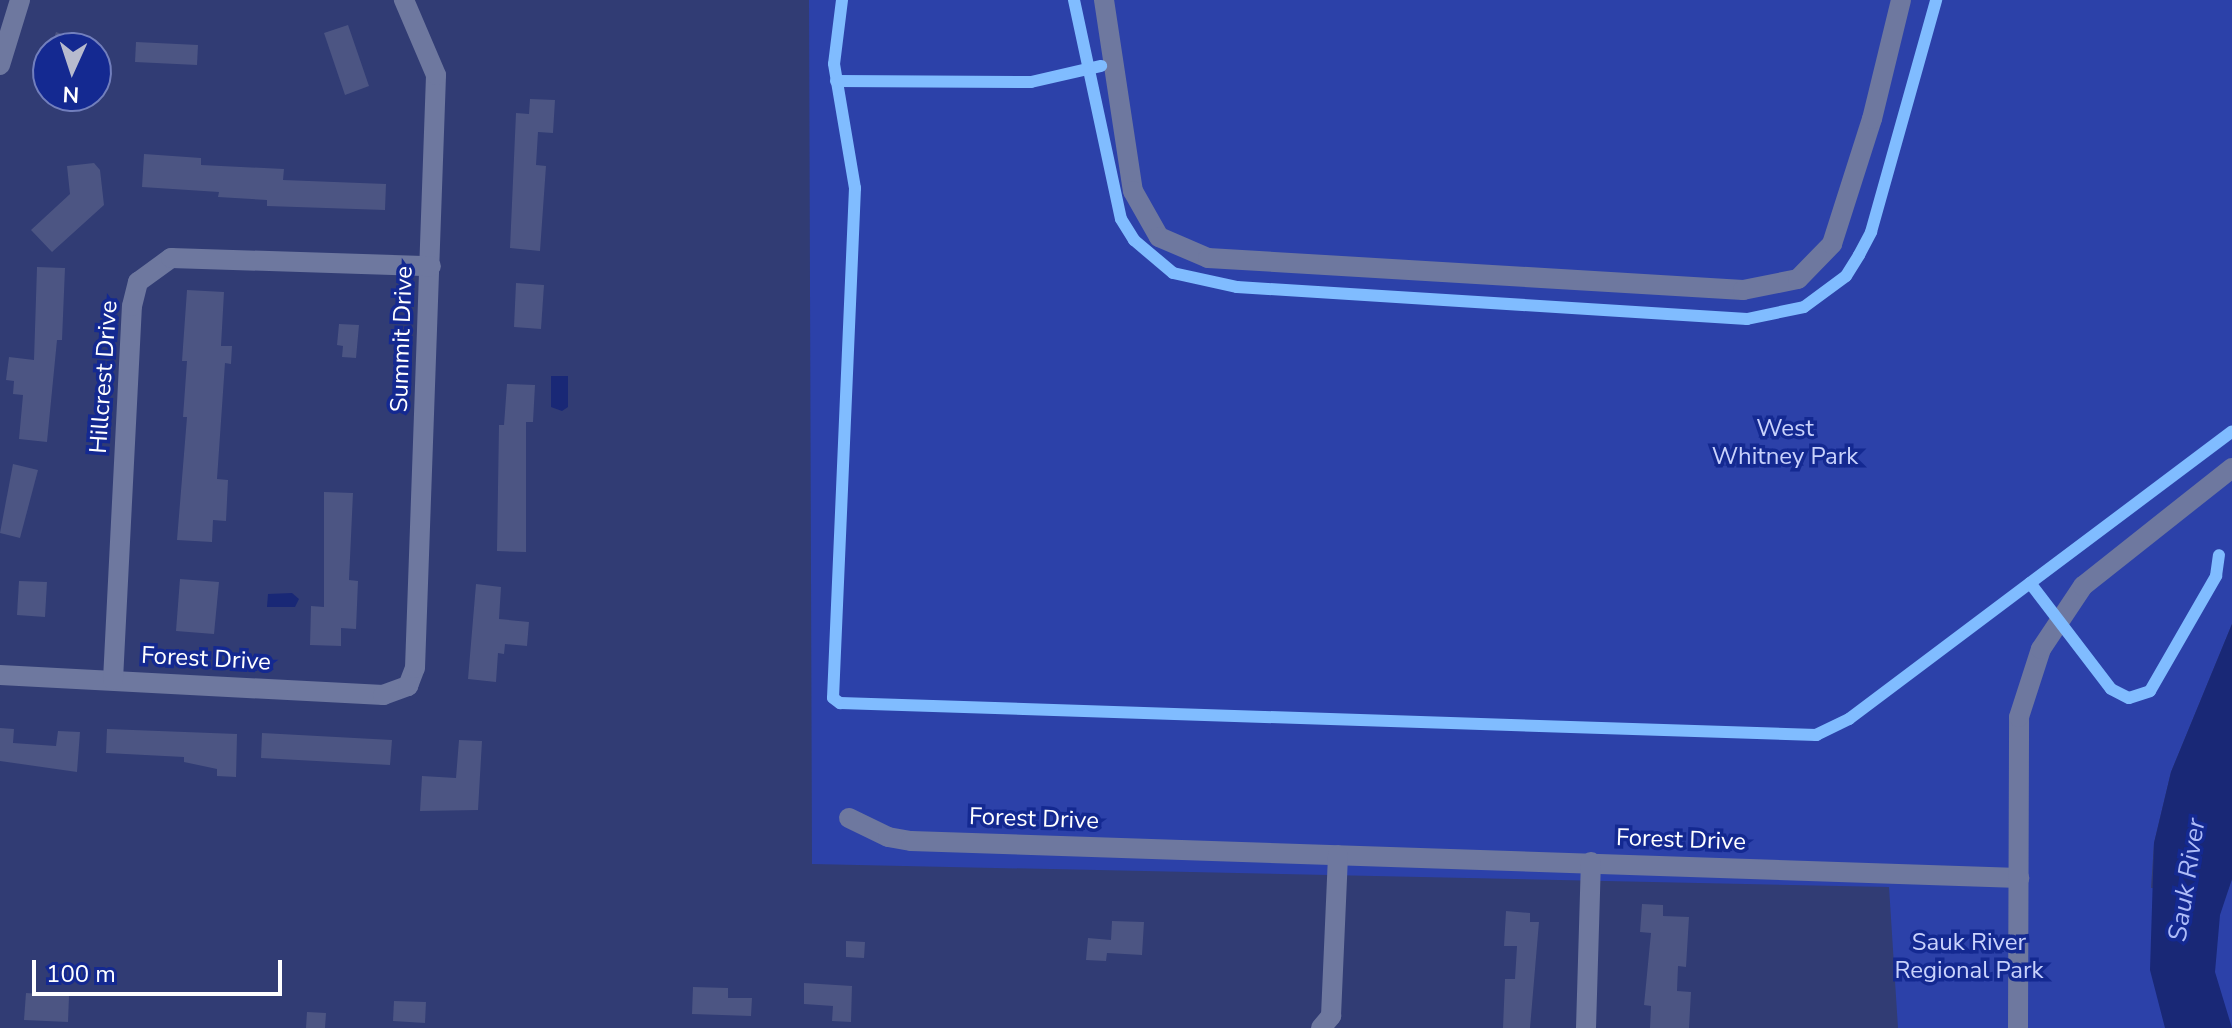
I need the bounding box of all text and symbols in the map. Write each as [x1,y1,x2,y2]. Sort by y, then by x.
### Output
north arrow [32,32,112,112]
text: N [62,79,80,109]
street label: Summit Drive [385,265,419,413]
street label: Hillcrest Drive [84,300,124,454]
park label: West Whitney Park [1712,415,1858,471]
street label: Forest Drive [140,641,272,677]
street label: Forest Drive [968,802,1100,836]
water label: Sauk River [2162,816,2212,944]
street label: Forest Drive [1615,823,1747,857]
park label: Sauk River Regional Park [1894,929,2044,985]
scale bar [36,944,286,994]
text: 100 m [46,958,116,990]

